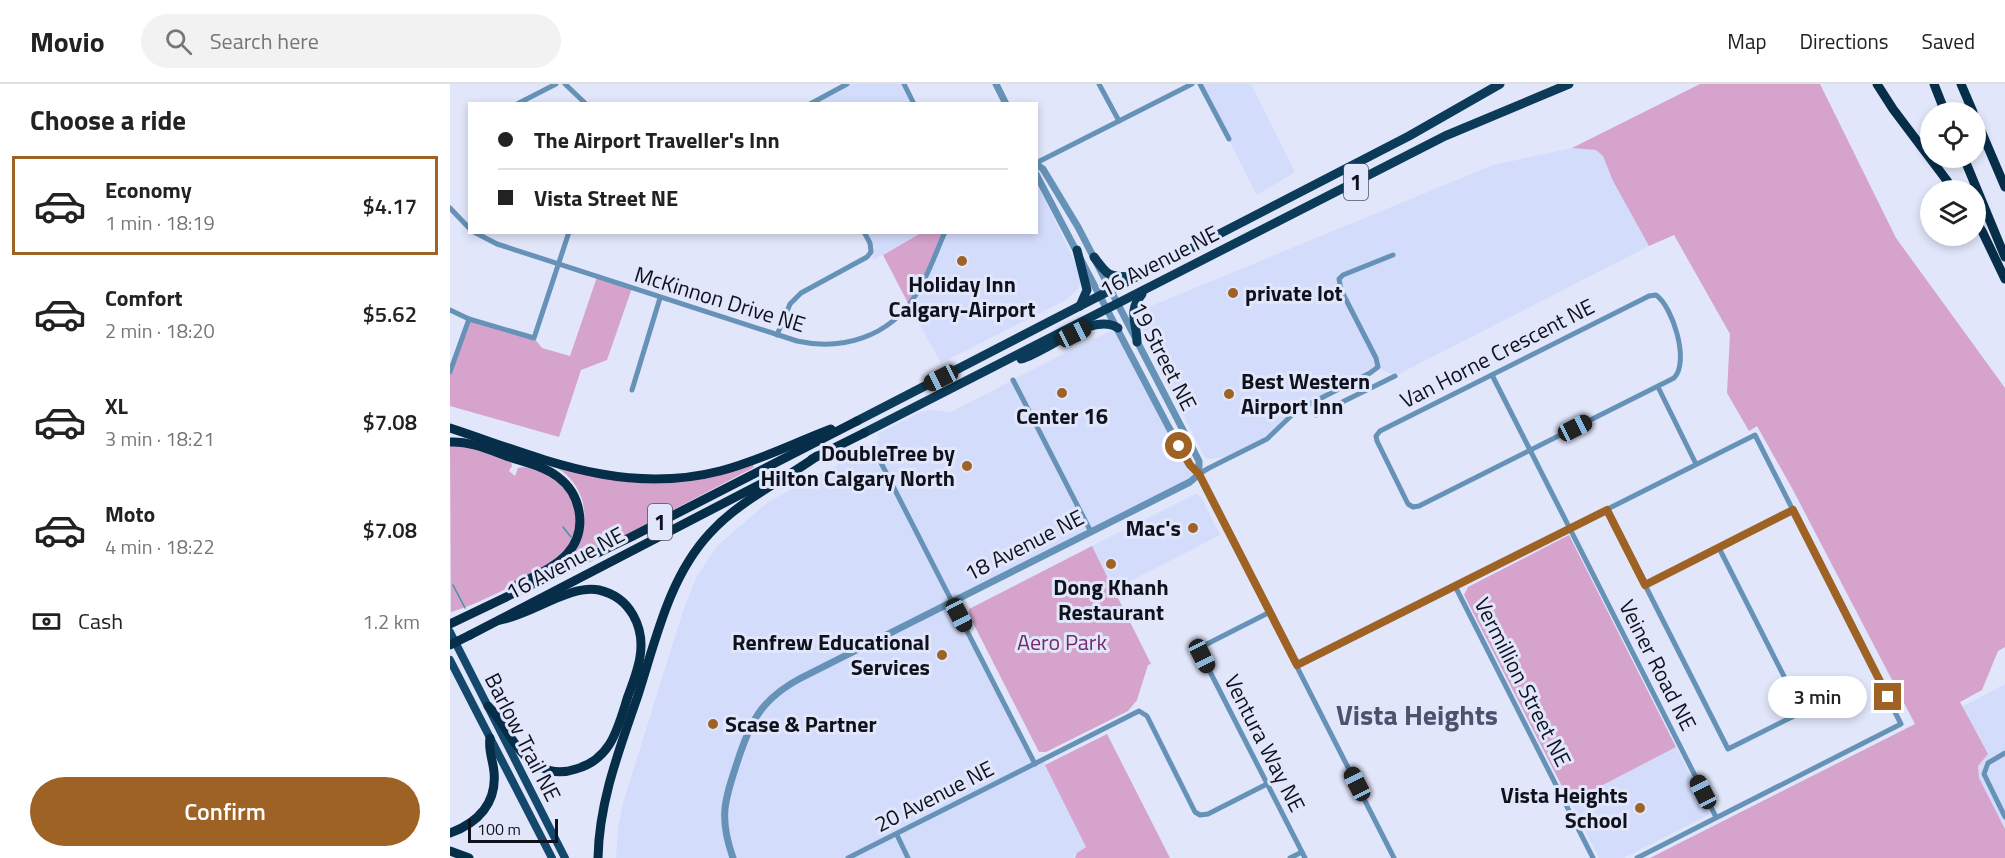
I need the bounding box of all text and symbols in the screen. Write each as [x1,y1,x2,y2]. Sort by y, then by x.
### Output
search box [141,14,561,68]
text: Movio [30,20,105,63]
text: Search here [210,24,319,58]
icon: search [162,25,195,58]
text: Map [1727,25,1767,57]
text: Directions [1800,25,1889,57]
text: Saved [1922,25,1975,57]
text: Choose a ride [30,99,186,140]
map controls [1920,102,1986,246]
button: locate [1920,102,1986,168]
text: The Airport Traveller's Inn [534,123,780,157]
road number: 1 [1344,164,1368,200]
text: Economy [105,173,192,207]
icon: car [33,179,87,233]
button: layers [1920,180,1986,246]
text: Vista Street NE [534,181,678,215]
text: $4.17 [362,189,417,223]
text: 1 min · 18:19 [105,207,215,238]
street label: 16 Avenue NE [1093,216,1225,306]
marker: Holiday Inn Calgary-Airport [955,254,969,268]
street label: McKinnon Drive NE [630,257,810,341]
place label: Holiday Inn Calgary-Airport [888,267,1036,326]
place label: private lot [1245,276,1343,310]
text: Comfort [105,281,183,315]
marker: private lot [1226,286,1240,300]
icon: car [33,287,87,341]
street label: Van Horne Crescent NE [1394,289,1600,417]
street label: 19 Street NE [1122,296,1206,416]
text: $5.62 [362,297,417,331]
text: 2 min · 18:20 [105,315,215,346]
car [1054,318,1094,350]
car [921,362,961,394]
place label: Best Western Airport Inn [1241,364,1370,423]
marker: Center 16 [1055,386,1069,400]
marker: Best Western Airport Inn [1222,387,1236,401]
text: XL [105,389,128,423]
icon: car [33,395,87,449]
place label: Center 16 [1016,399,1108,433]
text: $7.08 [362,405,417,439]
car [1555,412,1595,444]
text: 3 min · 18:21 [105,423,215,454]
route start [1165,432,1192,459]
place label: DoubleTree by Hilton Calgary North [760,436,955,495]
marker: DoubleTree by Hilton Calgary North [960,459,974,473]
text: Moto [105,497,155,531]
street label: 18 Avenue NE [958,500,1090,590]
icon: car [33,503,87,557]
road number: 1 [648,504,672,540]
place label: Mac's [1125,511,1181,545]
text: $7.08 [362,513,417,547]
street label: 16 Avenue NE [500,517,630,609]
marker: Mac's [1186,521,1200,535]
text: 4 min · 18:22 [105,531,215,562]
marker: Dong Khanh Restaurant [1104,557,1118,571]
place label: Dong Khanh Restaurant [1053,570,1169,629]
street label: Vermillion Street NE [1466,591,1580,773]
street label: Veiner Road NE [1610,594,1706,736]
car [943,595,975,635]
text: Cash [78,604,123,638]
icon: cash [30,605,63,638]
text: 1.2 km [363,606,420,637]
place label: Renfrew Educational Services [732,625,930,684]
park label: Aero Park [1017,625,1107,659]
car [1186,636,1218,676]
marker: Renfrew Educational Services [935,648,949,662]
street label: Barlow Trail NE [476,667,570,807]
street label: Ventura Way NE [1216,668,1314,818]
callout: 3 min [1768,676,1867,718]
text: 3 min [1793,681,1842,712]
route end [1874,683,1901,710]
district label: Vista Heights [1336,693,1498,736]
place label: Scase & Partner [725,707,877,741]
marker: Scase & Partner [706,717,720,731]
street label: 20 Avenue NE [868,751,1000,841]
car [1341,764,1373,804]
car [1687,772,1719,812]
button: Confirm [30,777,420,846]
place label: Vista Heights School [1501,778,1628,837]
marker: Vista Heights School [1633,801,1647,815]
scale bar [468,816,558,844]
text: 100 m [477,817,521,841]

